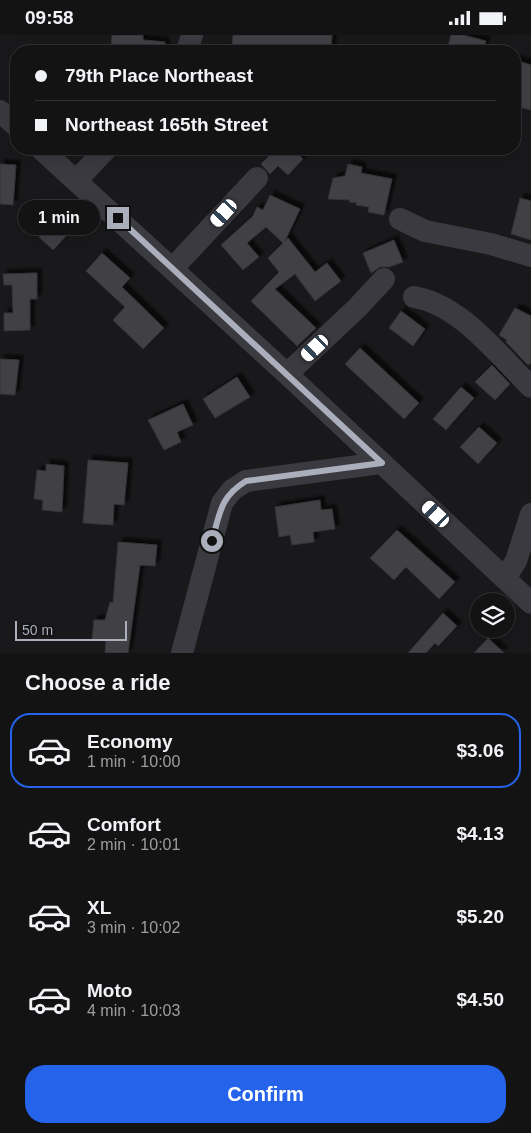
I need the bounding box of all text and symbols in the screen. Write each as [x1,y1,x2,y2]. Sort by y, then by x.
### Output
text: 09:58 [25,7,74,28]
text: 79th Place Northeast [65,65,253,86]
text: Northeast 165th Street [65,114,268,135]
car [208,197,239,229]
callout: 1 min [18,201,100,235]
route end [107,207,129,229]
text: 1 min [38,209,80,226]
car [298,332,331,364]
car [419,498,452,530]
route start [201,530,223,552]
map controls [470,593,515,638]
button: layers [470,593,515,638]
scale bar [15,618,128,641]
text: 50 m [22,622,53,638]
text: Choose a ride [25,670,170,695]
icon: car [27,728,72,773]
text: Economy [87,731,173,752]
text: $3.06 [456,740,504,761]
text: 1 min · 10:00 [87,753,180,770]
icon: car [27,811,72,856]
text: Comfort [87,814,161,835]
text: $4.13 [456,823,504,844]
text: 2 min · 10:01 [87,836,180,853]
icon: car [27,894,72,939]
text: XL [87,897,111,918]
text: $5.20 [456,906,504,927]
text: 3 min · 10:02 [87,919,180,936]
icon: car [27,977,72,1022]
text: Moto [87,980,132,1001]
text: $4.50 [456,989,504,1010]
text: 4 min · 10:03 [87,1002,180,1019]
button: Confirm [25,1065,506,1123]

